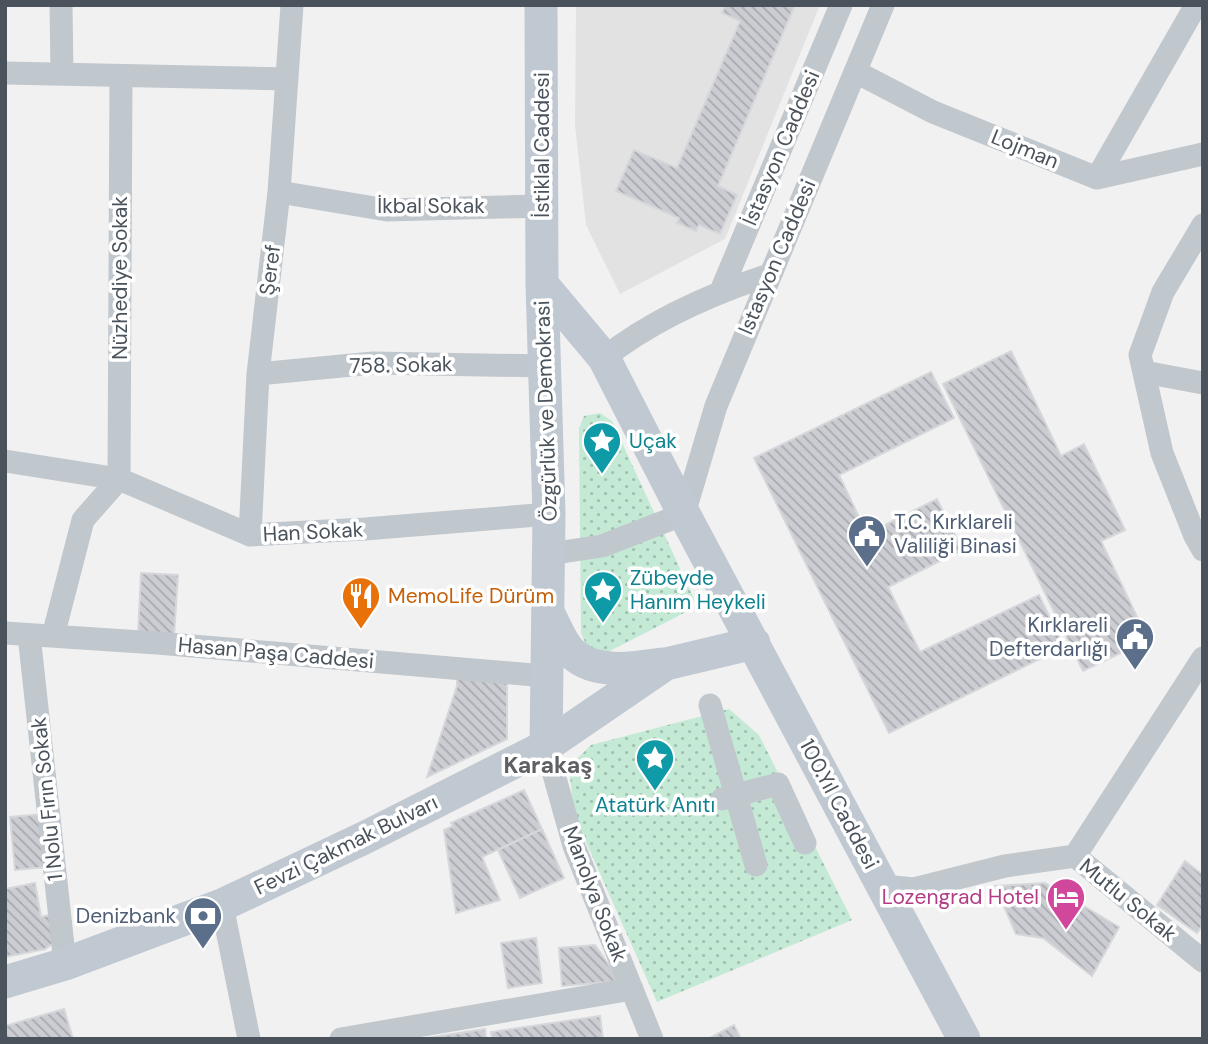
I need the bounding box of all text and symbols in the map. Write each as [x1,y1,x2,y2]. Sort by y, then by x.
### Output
street label: İstasyon Caddesi [736,66,826,230]
street label: İstiklal Caddesi [528,72,556,218]
street label: Lojman [987,123,1063,175]
street label: Istasyon Caddesi [732,175,822,339]
street label: İkbal Sokak [377,192,485,220]
street label: Nüzhediye Sokak [106,196,134,360]
street label: Şeref [253,243,287,297]
street label: Özgürlük ve Demokrasi [528,300,564,522]
street label: 758. Sokak [349,350,453,380]
place icon: Uçak [581,420,623,475]
place label: Uçak [629,427,677,455]
place label: T.C. Kırklareli Valiliği Binasi [894,508,1017,560]
public building icon: T.C. Kırklareli Valiliği Binasi [846,513,888,568]
street label: Han Sokak [262,515,364,549]
place label: Zübeyde Hanım Heykeli [630,564,766,616]
place icon: Zübeyde Hanım Heykeli [582,569,624,624]
restaurant icon: MemoLife Dürüm [340,575,382,630]
place label: MemoLife Dürüm [388,582,554,610]
place label: Kırklareli Defterdarlığı [989,611,1108,663]
public building icon: Kırklareli Defterdarlığı [1114,616,1156,671]
street label: Hasan Paşa Caddesi [177,630,375,676]
street label: 1 Nolu Fırın Sokak [24,715,70,882]
street label: 100.Yıl Caddesi [793,734,885,874]
place icon: Atatürk Anıtı [634,737,676,792]
district label: Karakaş [503,750,593,780]
street label: Fevzi Çakmak Bulvarı [250,788,442,902]
place label: Atatürk Anıtı [595,791,715,819]
street label: Manolya Sokak [556,822,634,966]
street label: Mutlu Sokak [1074,852,1183,948]
hotel icon: Lozengrad Hotel [1045,876,1087,931]
place label: Lozengrad Hotel [882,883,1039,911]
bank icon: Denizbank [182,895,224,950]
place label: Denizbank [76,902,176,930]

